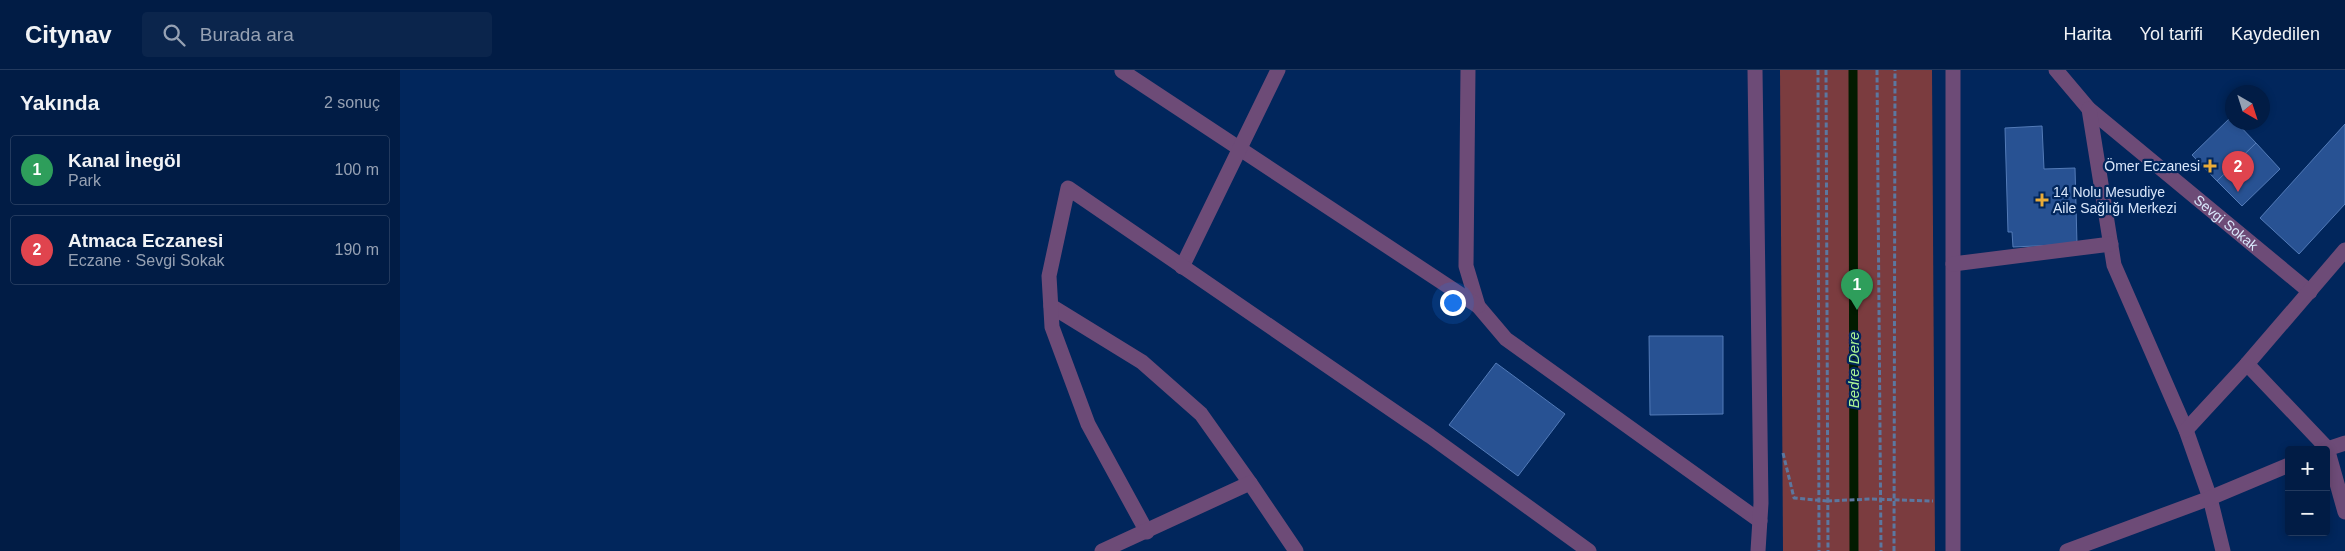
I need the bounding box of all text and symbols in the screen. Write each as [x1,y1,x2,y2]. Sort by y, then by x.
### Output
search box [142,12,492,57]
text: Citynav [25,21,112,48]
icon: search [160,21,188,49]
text: Burada ara [200,24,294,45]
text: Harita [2064,24,2112,44]
text: Yol tarifi [2140,24,2203,44]
text: Kaydedilen [2231,24,2320,44]
north arrow [2225,85,2270,130]
text: Yakında [20,91,99,114]
text: 2 sonuç [324,94,380,111]
text: Kanal İnegöl [68,150,181,171]
pin: 2 [2222,151,2254,192]
place label: Ömer Eczanesi [2104,157,2200,174]
marker: Ömer Eczanesi [2204,160,2216,172]
text: 1 [33,161,41,178]
text: 100 m [335,161,379,178]
text: Park [68,172,101,189]
place label: 14 Nolu Mesudiye Aile Sağlığı Merkezi [2053,184,2177,216]
street label: Sevgi Sokak [2191,191,2262,254]
marker: 14 Nolu Mesudiye Aile Sağlığı Merkezi [2035,193,2049,207]
text: Atmaca Eczanesi [68,230,223,251]
text: 2 [33,241,41,258]
text: 190 m [335,241,379,258]
text: Eczane · Sevgi Sokak [68,252,225,269]
pin: 1 [1841,269,1873,310]
your location [1440,290,1466,316]
water label: Bedre Dere [1845,332,1862,408]
map controls [2285,446,2330,536]
button: + [2285,446,2330,491]
button: − [2285,491,2330,536]

